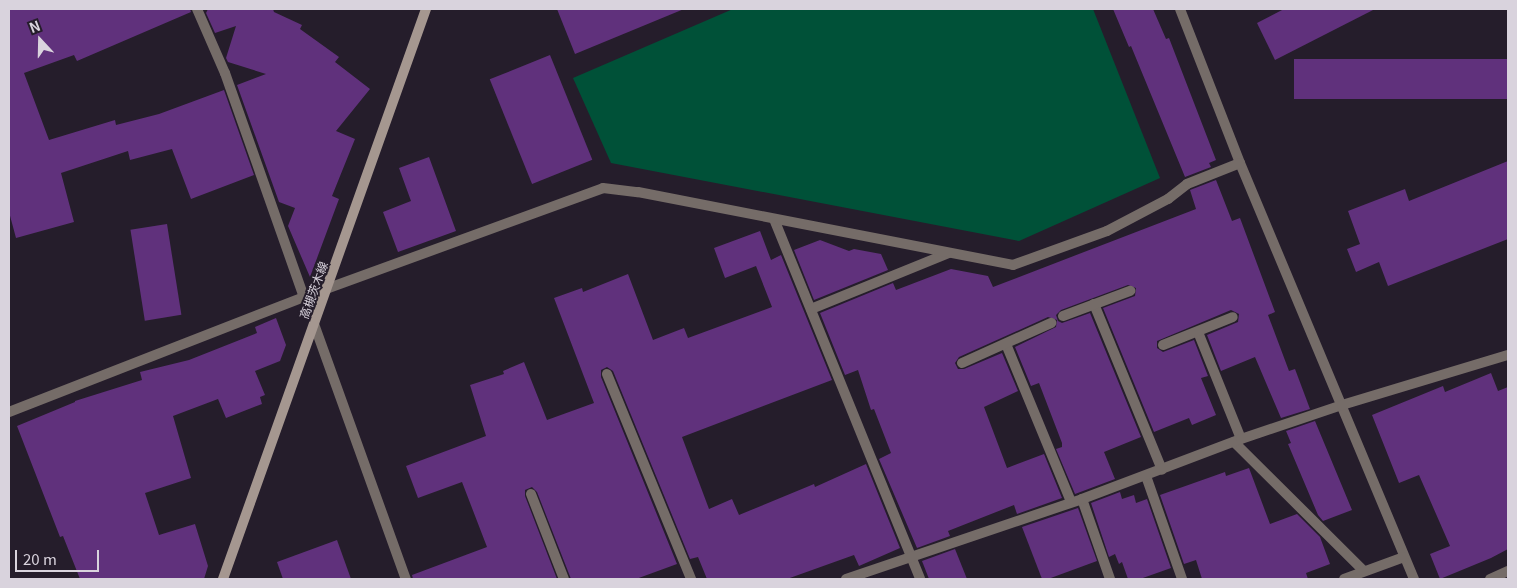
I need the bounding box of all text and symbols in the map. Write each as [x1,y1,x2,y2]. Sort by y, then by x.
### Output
north arrow [15,15,65,65]
text: N [26,15,43,37]
street label: 高槻茨木線 [296,259,330,321]
scale bar [18,540,101,572]
text: 20 m [23,548,57,569]

